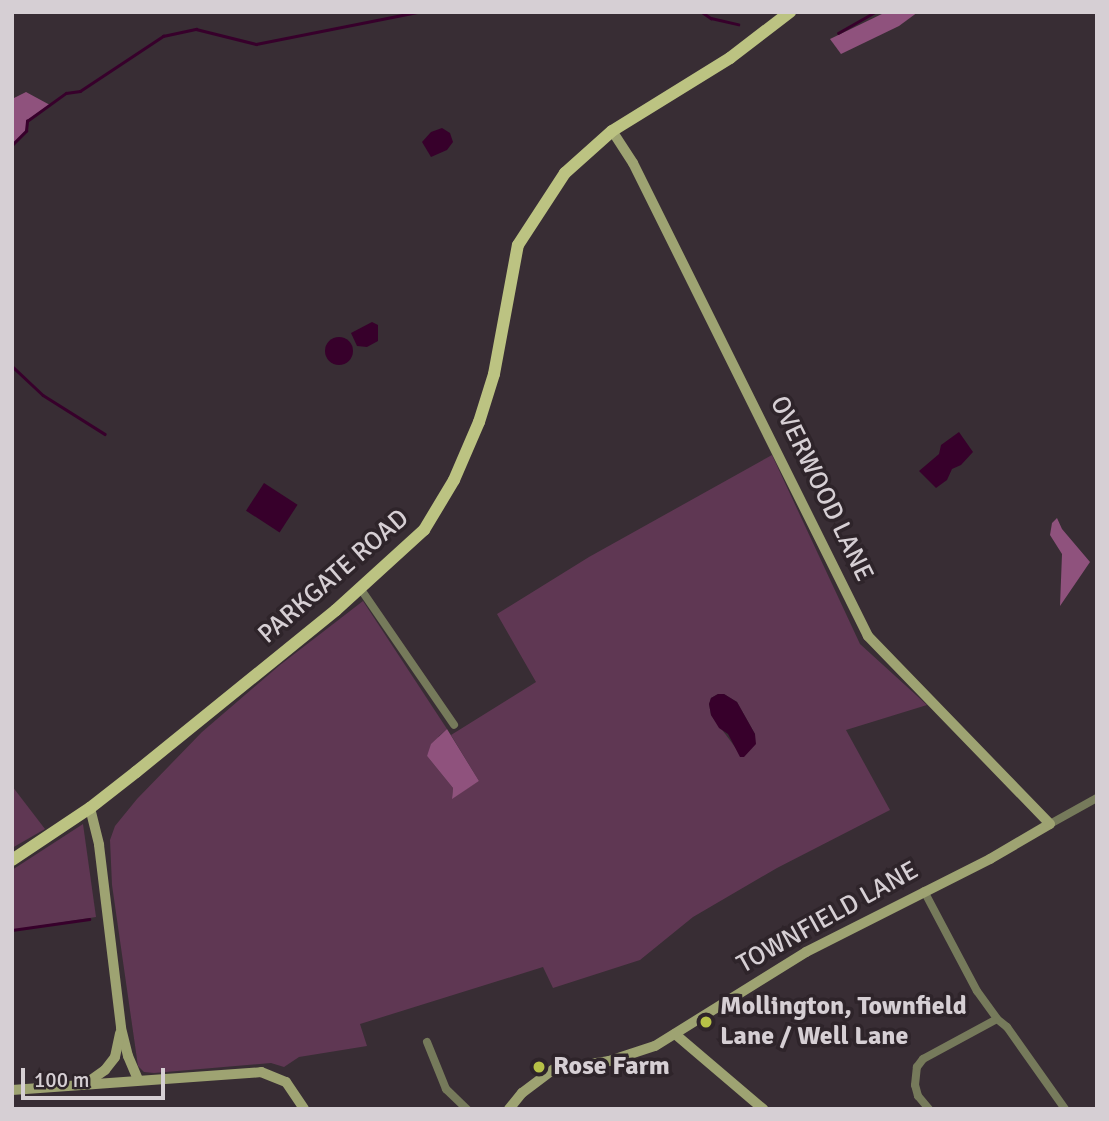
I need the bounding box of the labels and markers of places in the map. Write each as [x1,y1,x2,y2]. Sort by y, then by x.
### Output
place label: Mollington, Townfield Lane / Well Lane [720,991,967,1052]
marker: Mollington, Townfield Lane / Well Lane [698,1014,714,1030]
place label: Rose Farm [553,1051,670,1083]
marker: Rose Farm [531,1059,547,1075]

